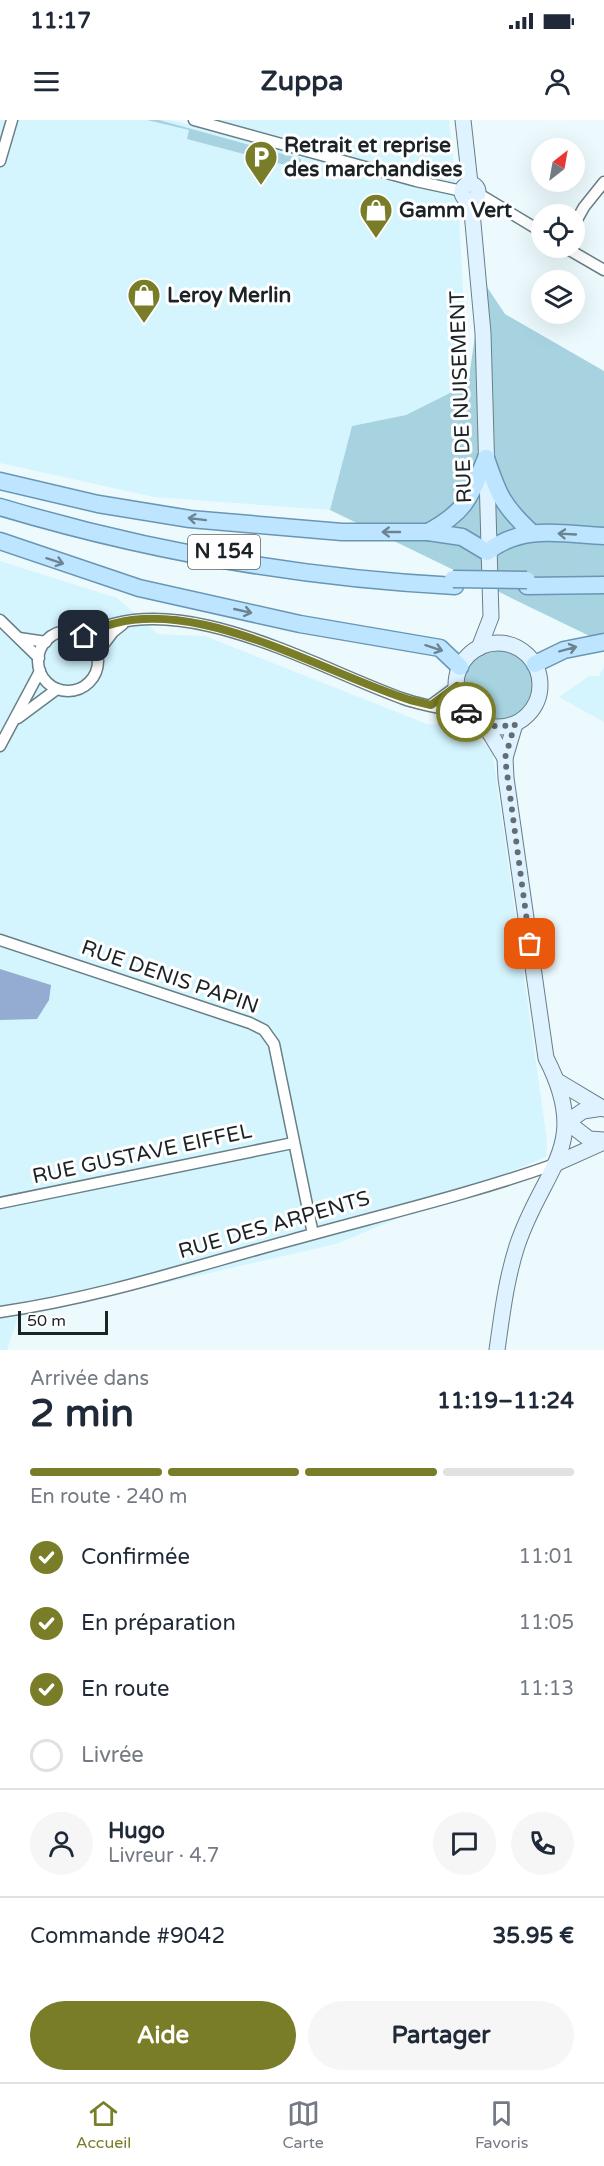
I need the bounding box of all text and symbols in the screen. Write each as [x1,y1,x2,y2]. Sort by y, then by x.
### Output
text: 11:17 [30,8,91,34]
icon: menu [30,65,63,98]
text: Zuppa [261,65,343,98]
icon: person [541,65,574,98]
place label: Retrait et reprise des marchandises [284,133,463,182]
north arrow [531,138,585,192]
map controls [531,138,585,324]
parking icon: Retrait et reprise des marchandises [243,139,279,186]
shop icon: Gamm Vert [358,192,394,239]
place label: Gamm Vert [399,198,512,223]
button: locate [531,204,585,258]
button: layers [531,270,585,324]
shop icon: Leroy Merlin [126,277,162,324]
place label: Leroy Merlin [167,283,291,308]
street label: RUE DE NUISEMENT [445,290,477,504]
one-way arrow [187,514,207,525]
one-way arrow [382,526,402,538]
one-way arrow [558,529,578,540]
road number: N 154 [188,535,260,569]
one-way arrow [45,556,64,567]
one-way arrow [233,606,252,618]
pin [58,610,109,661]
icon: home [67,619,100,652]
one-way arrow [424,643,443,654]
one-way arrow [558,643,577,655]
courier [436,682,496,742]
icon: car [450,696,483,729]
pin [504,918,555,969]
icon: bag [513,927,546,960]
street label: RUE DENIS PAPIN [78,935,262,1019]
street label: RUE GUSTAVE EIFFEL [30,1119,254,1189]
street label: RUE DES ARPENTS [175,1186,373,1264]
scale bar [18,1308,108,1336]
text: 50 m [27,1311,66,1331]
text: Arrivée dans [30,1367,149,1391]
text: 11:19–11:24 [437,1388,574,1414]
text: 2 min [30,1390,134,1437]
text: En route · 240 m [30,1485,187,1509]
icon: check [30,1541,63,1574]
text: Confirmée [81,1544,190,1570]
text: 11:01 [519,1545,574,1569]
icon: check [30,1607,63,1640]
text: En préparation [81,1610,236,1636]
text: 11:05 [519,1611,574,1635]
icon: check [30,1673,63,1706]
text: En route [81,1676,170,1702]
text: 11:13 [519,1677,574,1701]
text: Livrée [81,1742,144,1768]
button: person [30,1812,93,1875]
button: chat [433,1812,496,1875]
button: phone [511,1812,574,1875]
text: Hugo [108,1818,165,1844]
text: Livreur · 4.7 [108,1844,219,1868]
text: Commande #9042 [30,1923,225,1949]
text: 35.95 € [493,1923,574,1949]
button: Aide [30,2001,296,2070]
button: Partager [308,2001,574,2070]
tab: Accueil [76,2097,131,2153]
tab: Carte [282,2097,324,2153]
tab: Favoris [475,2097,528,2153]

